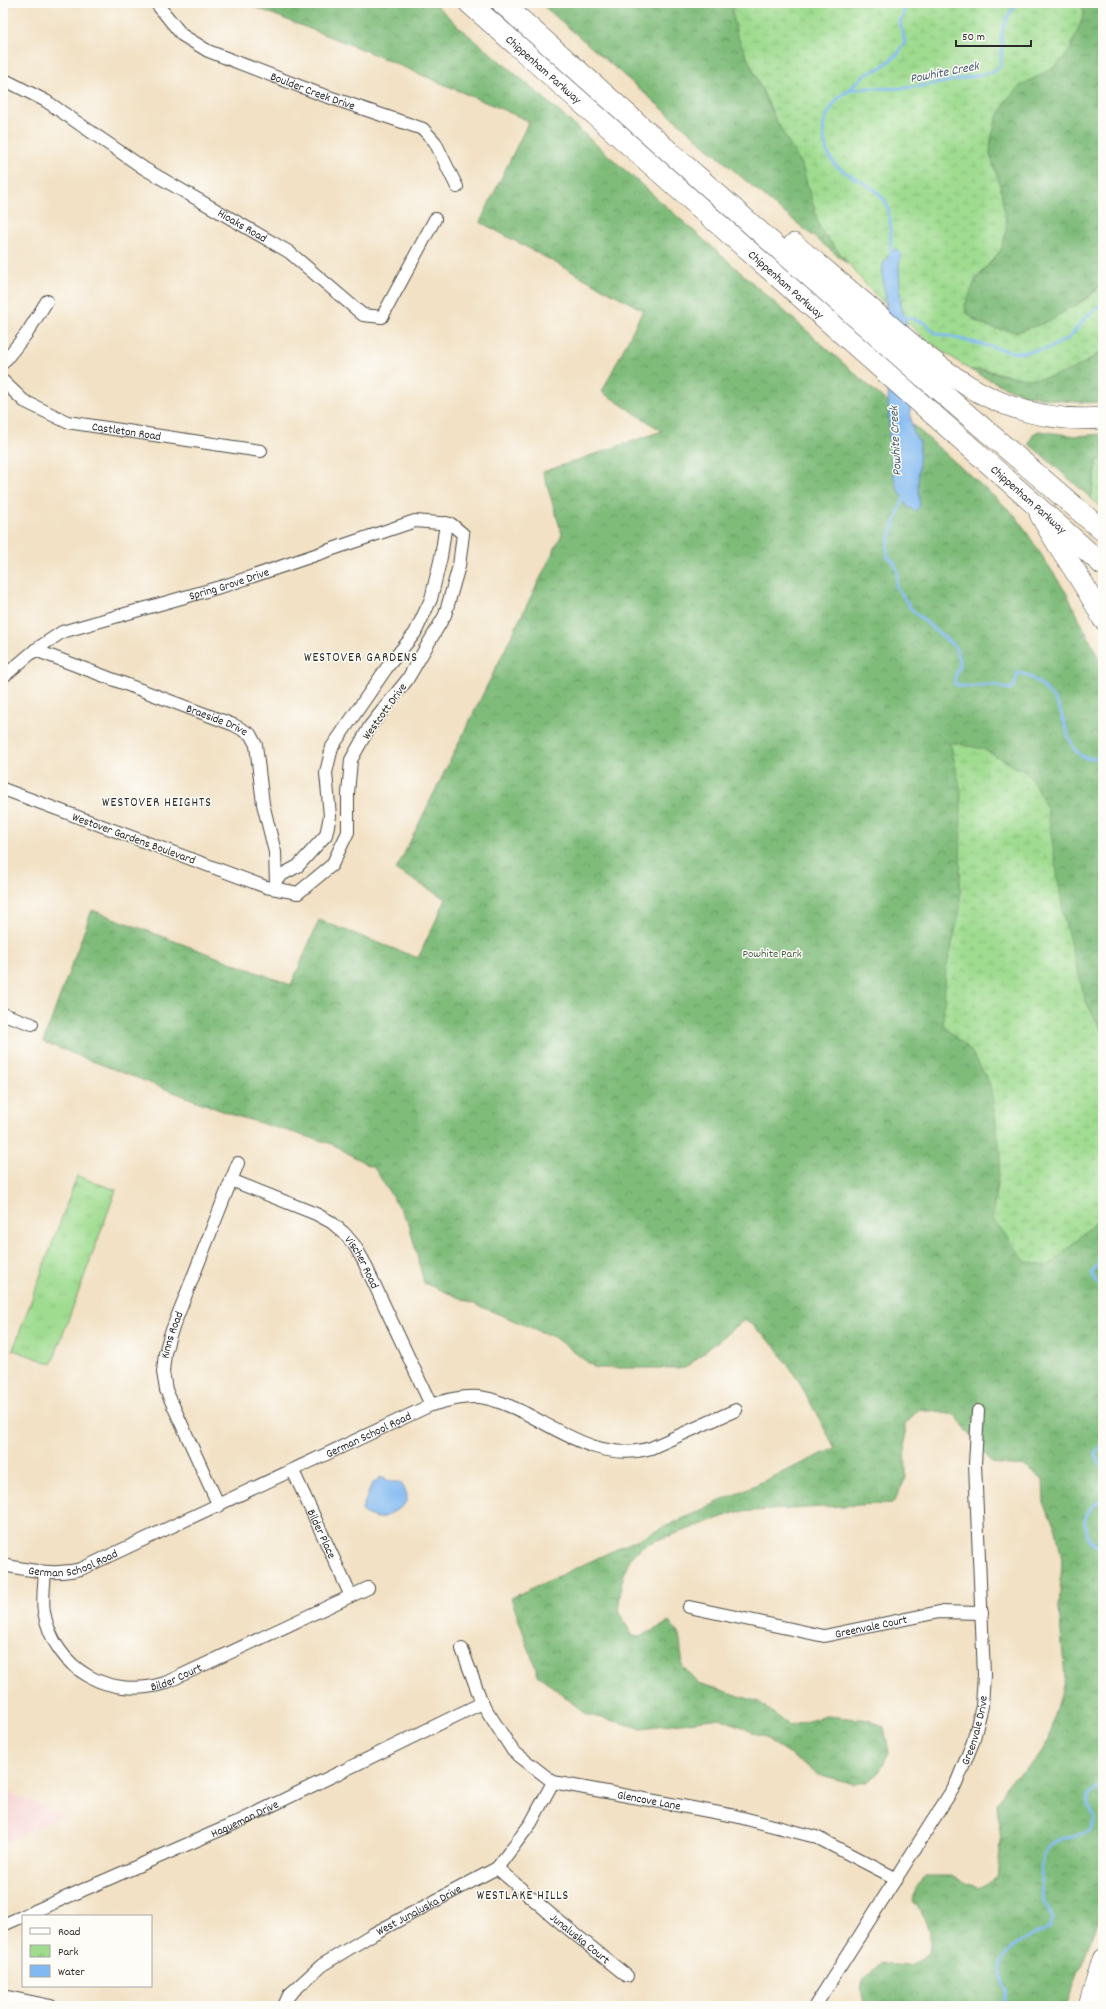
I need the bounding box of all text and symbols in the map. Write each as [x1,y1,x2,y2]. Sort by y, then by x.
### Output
scale bar [956,22,1031,48]
text: 50 m [962,29,985,46]
street label: Chippenham Parkway [501,32,585,110]
water label: Powhite Creek [908,57,982,89]
street label: Boulder Creek Drive [268,69,357,115]
street label: Hioaks Road [214,206,270,248]
street label: Chippenham Parkway [744,247,828,324]
water label: Powhite Creek [885,404,908,476]
street label: Castleton Road [90,419,162,446]
street label: Chippenham Parkway [986,462,1070,539]
street label: Spring Grove Drive [187,564,272,605]
district label: WESTOVER GARDENS [304,649,418,668]
street label: Westcott Drive [359,680,412,744]
street label: Braeside Drive [183,701,250,741]
district label: WESTOVER HEIGHTS [102,794,212,813]
street label: Westover Gardens Boulevard [70,809,197,870]
park label: Powhite Park [742,946,802,963]
street label: Vischer Road [340,1232,382,1292]
street label: Kinns Road [157,1309,188,1359]
street label: German School Road [323,1408,414,1463]
street label: Bilder Place [302,1507,340,1562]
street label: German School Road [27,1546,121,1582]
street label: Greenvale Court [833,1612,909,1644]
street label: Bilder Court [149,1660,206,1696]
street label: Greenvale Drive [958,1695,993,1768]
street label: Glencove Lane [616,1787,682,1816]
street label: Hagueman Drive [209,1797,282,1843]
street label: West Junaluska Drive [373,1881,465,1941]
district label: WESTLAKE HILLS [477,1887,569,1906]
street label: Junaluska Court [546,1910,613,1969]
legend [22,1915,152,1987]
text: Road [58,1924,80,1941]
text: Park [58,1944,79,1961]
text: Water [58,1964,85,1981]

